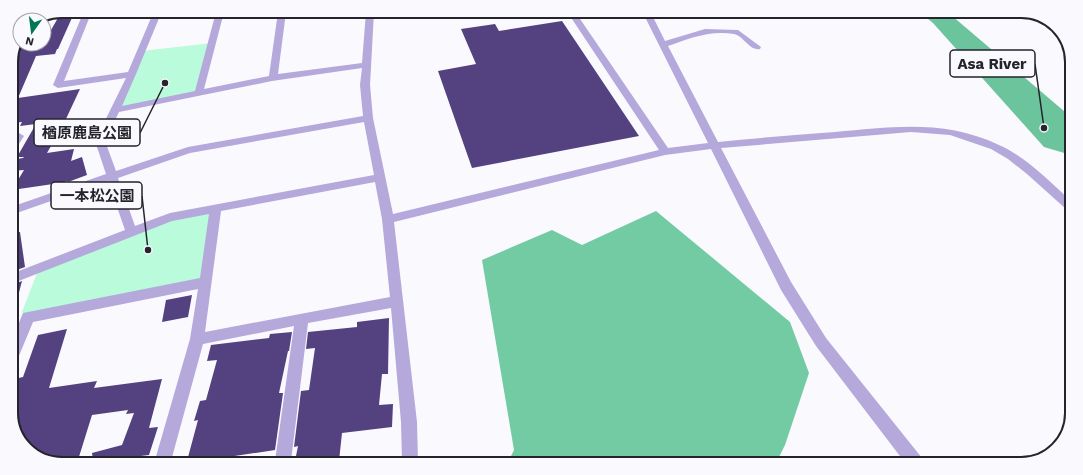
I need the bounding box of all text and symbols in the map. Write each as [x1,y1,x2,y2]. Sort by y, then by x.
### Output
north arrow [12,12,52,52]
text: N [24,34,35,49]
callout: Asa River [950,50,1035,77]
text: Asa River [957,55,1027,73]
callout: 楢原鹿島公園 [34,119,140,146]
text: 楢原鹿島公園 [42,124,132,142]
callout: 一本松公園 [51,182,142,209]
text: 一本松公園 [59,187,135,205]

